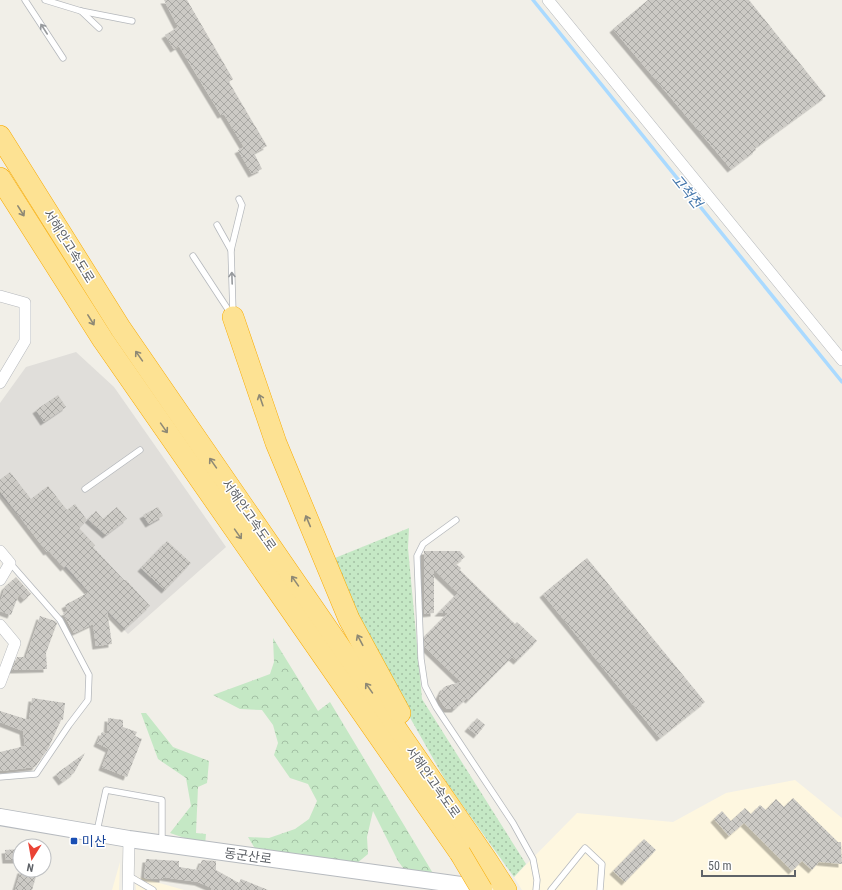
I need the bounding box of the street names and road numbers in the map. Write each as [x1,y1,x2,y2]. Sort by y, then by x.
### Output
street label: 서해안고속도로 [40,207,98,286]
street label: 서해안고속도로 [219,476,279,554]
street label: 서해안고속도로 [403,743,463,821]
street label: 동군산로 [223,845,273,867]

